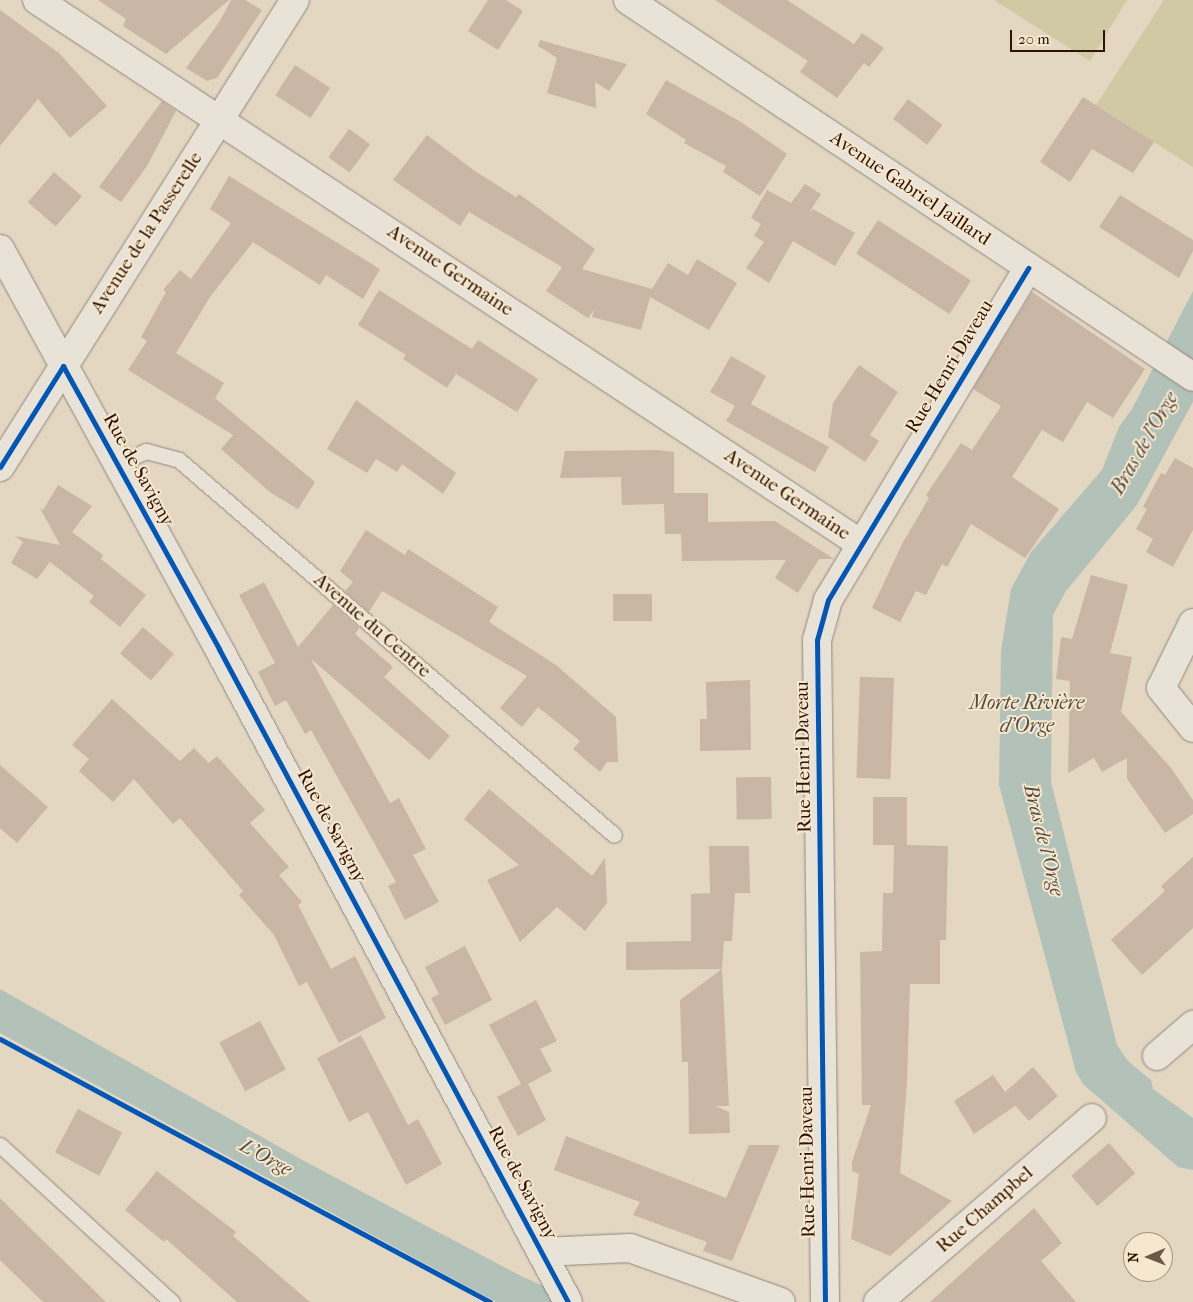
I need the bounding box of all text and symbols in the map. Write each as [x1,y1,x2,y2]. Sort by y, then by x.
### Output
scale bar [1013,20,1108,52]
text: 20 m [1018,30,1050,48]
street label: Avenue Gabriel Jaillard [826,127,994,251]
street label: Avenue de la Passerelle [86,148,208,318]
street label: Avenue Germaine [383,220,517,322]
street label: Rue Henri Daveau [901,296,999,438]
water label: Bras de l'Orge [1105,388,1183,498]
street label: Rue de Savigny [98,410,178,530]
street label: Avenue Germaine [720,444,854,546]
street label: Avenue du Centre [309,569,435,683]
street label: Rue Henri Daveau [791,681,817,833]
water label: Morte Rivière d'Orge [970,691,1084,738]
street label: Rue de Savigny [291,765,371,887]
water label: Bras de l'Orge [1019,782,1069,898]
street label: Rue Henri Daveau [795,1086,821,1238]
street label: Rue de Savigny [482,1122,562,1244]
water label: L'Orge [236,1133,296,1181]
street label: Rue Champbel [932,1162,1038,1258]
north arrow [1123,1232,1173,1282]
text: N [1125,1252,1142,1263]

